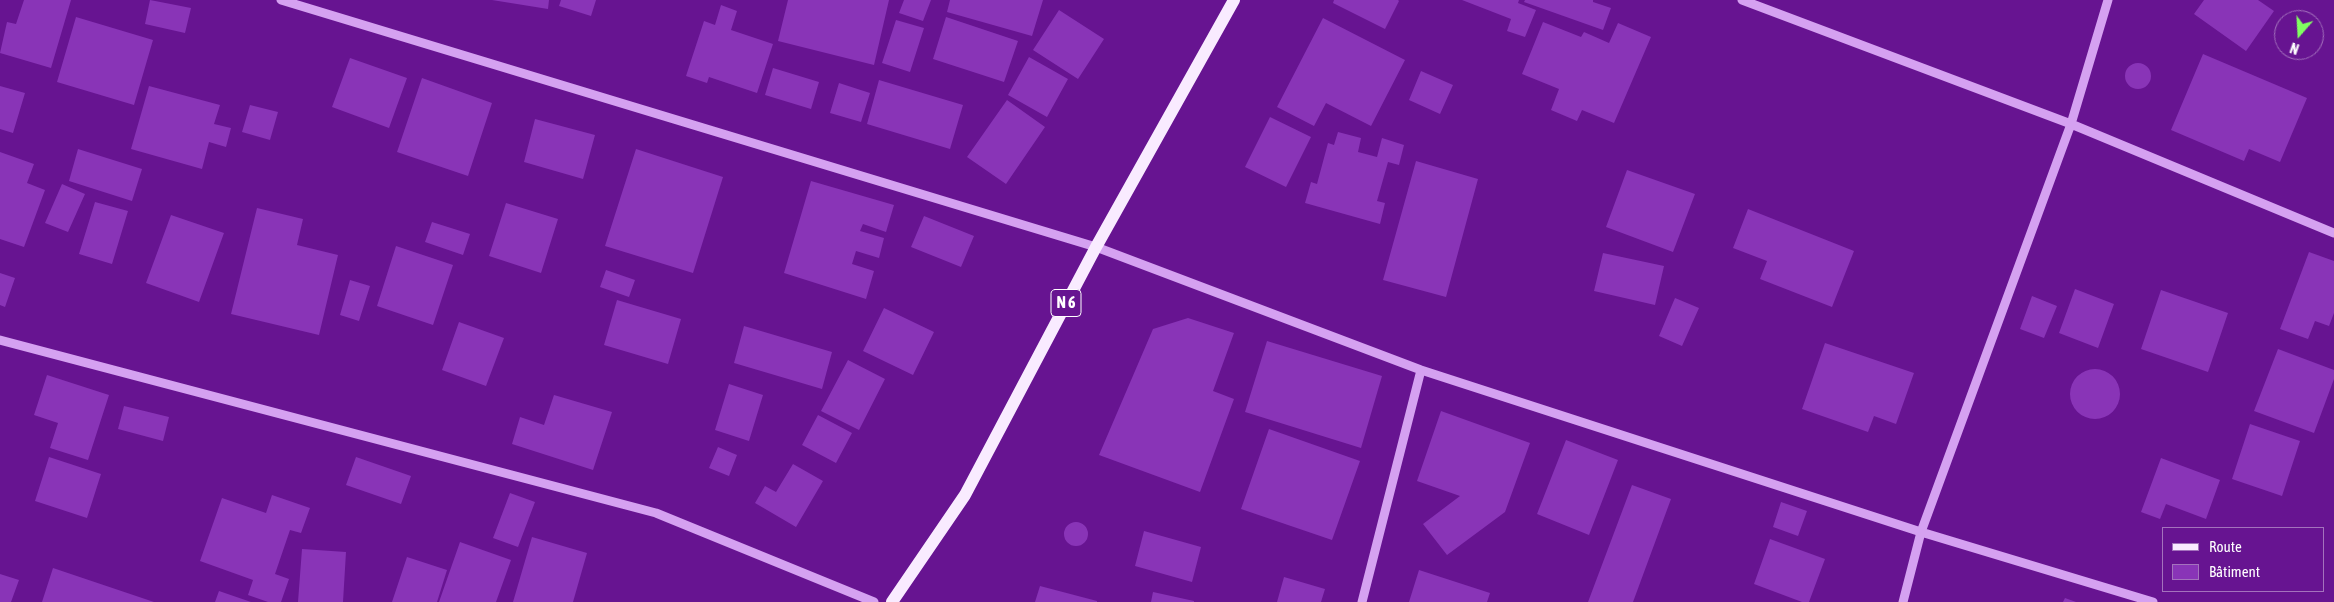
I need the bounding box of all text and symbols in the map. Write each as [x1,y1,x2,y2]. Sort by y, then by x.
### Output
north arrow [2274,10,2324,60]
text: N [2288,39,2301,57]
road number: N 6 [1051,290,1081,316]
legend [2162,527,2324,592]
text: Route [2209,538,2242,555]
text: Bâtiment [2209,563,2260,580]

